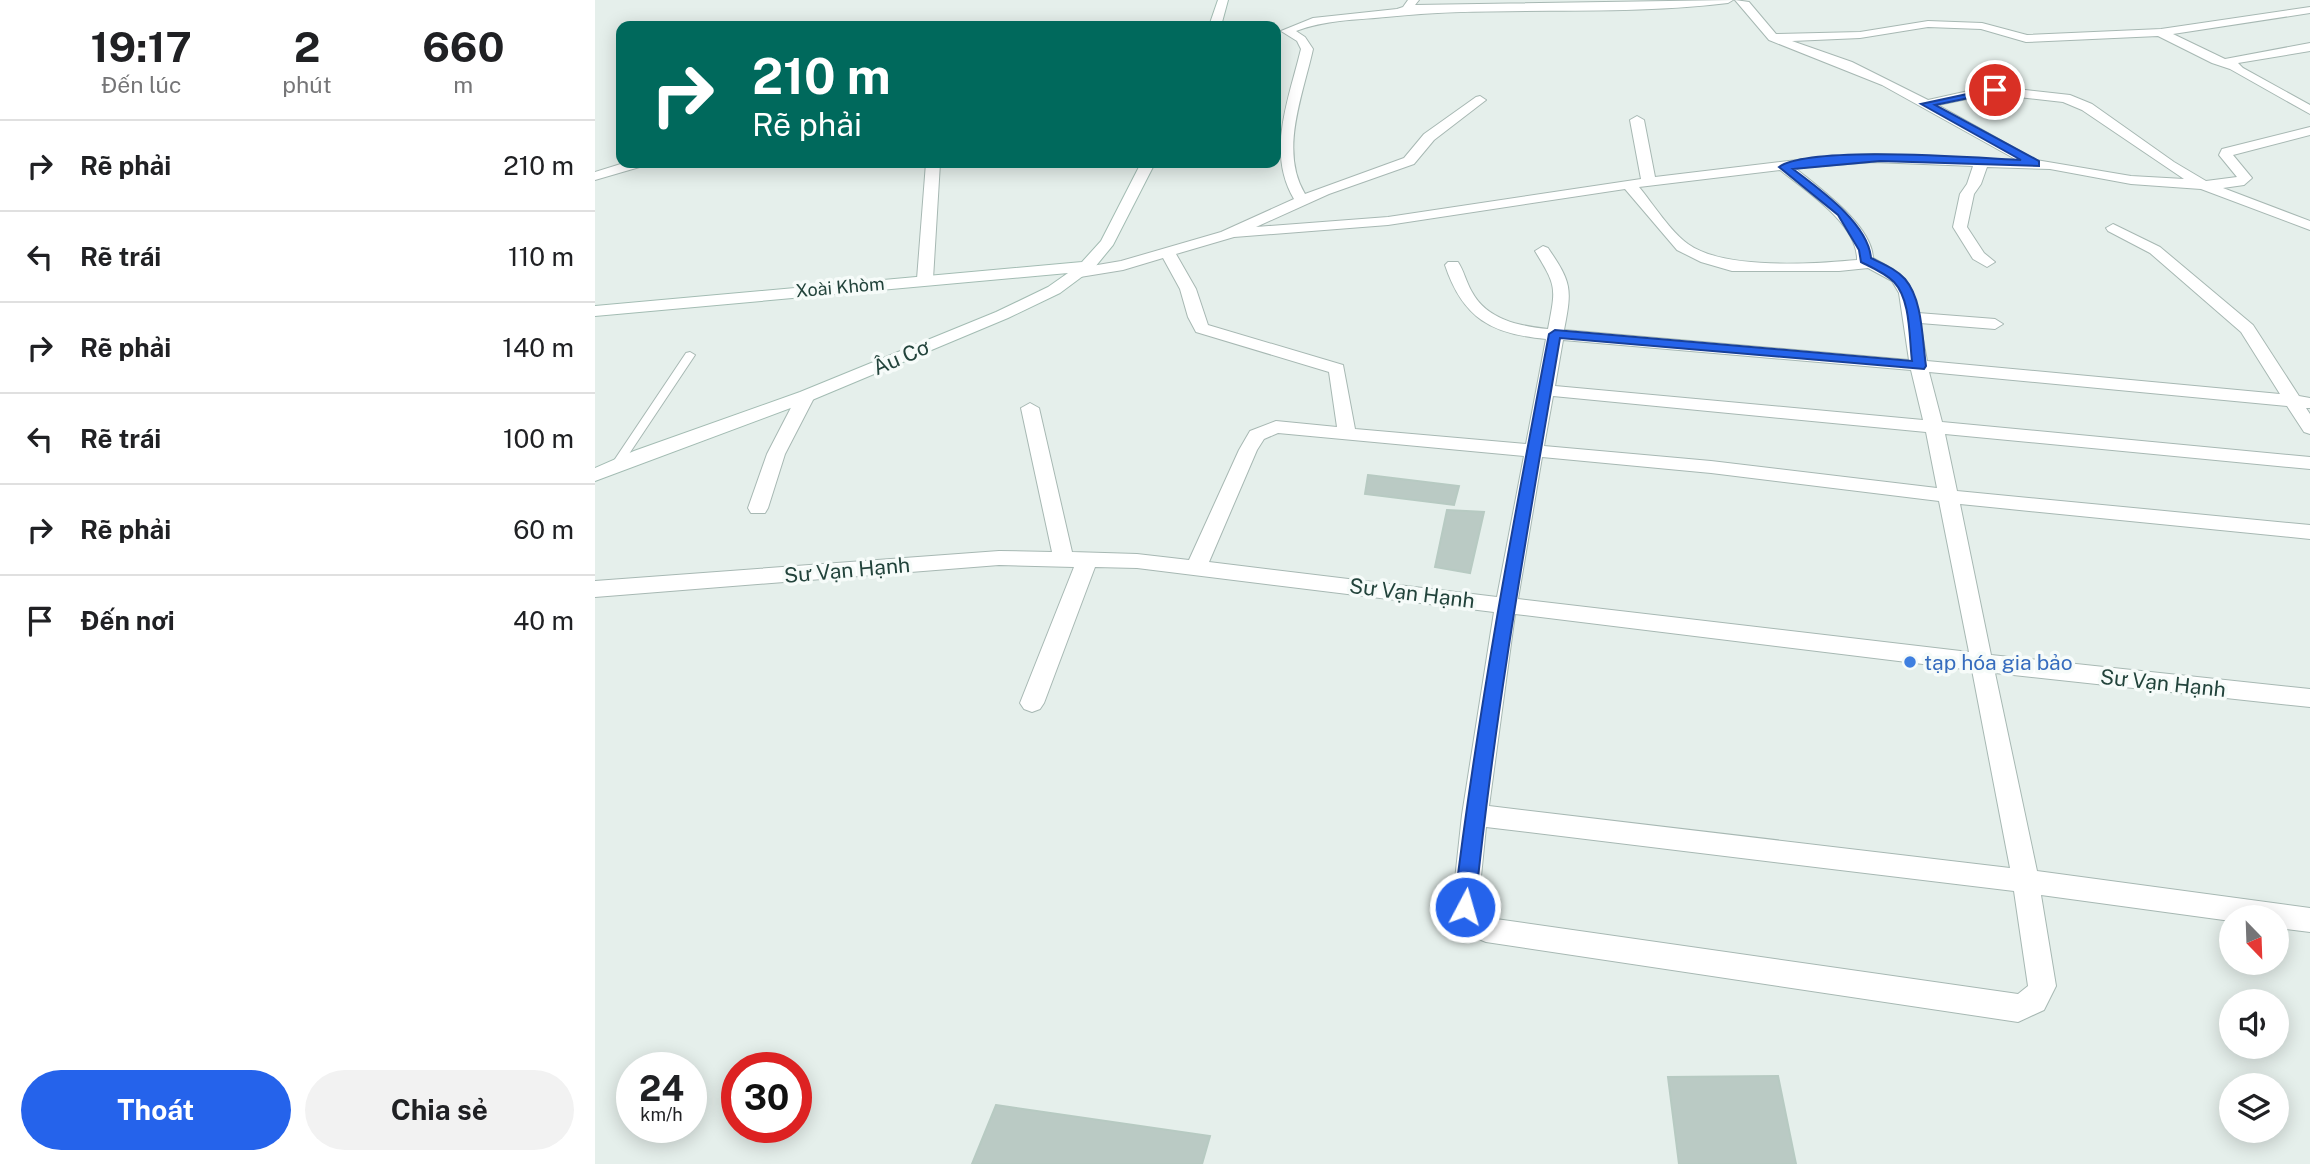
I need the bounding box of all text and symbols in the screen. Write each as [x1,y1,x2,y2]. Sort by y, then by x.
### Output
text: 19:17 [91,22,192,71]
text: 2 [294,22,320,71]
text: 660 [422,22,504,71]
text: 210 m [752,47,891,105]
icon: right [637,49,728,140]
pin [1965,60,2025,120]
text: Đến lúc [101,71,181,98]
text: phút [282,71,332,98]
text: m [453,71,473,98]
icon: arrive [1976,71,2014,109]
text: Rẽ phải [752,106,862,143]
icon: right [21,147,59,185]
text: Rẽ phải [80,150,171,181]
text: 210 m [503,150,574,181]
icon: left [21,238,59,276]
text: Rẽ trái [80,241,161,272]
text: 110 m [508,241,574,272]
street label: Xoài Khòm [795,273,885,301]
icon: right [21,329,59,367]
text: Rẽ phải [80,332,171,363]
text: 140 m [502,332,574,363]
street label: Âu Cơ [869,334,933,380]
icon: left [21,420,59,458]
text: Rẽ trái [80,423,161,454]
text: 100 m [503,423,574,454]
icon: right [21,511,59,549]
text: Rẽ phải [80,514,171,545]
text: 60 m [513,514,574,545]
street label: Sư Vạn Hạnh [783,552,911,588]
street label: Sư Vạn Hạnh [1348,573,1476,613]
icon: arrive [21,602,59,640]
text: Đến nơi [80,605,175,636]
text: 40 m [513,605,574,636]
place label: tạp hóa gia bảo [1924,650,2073,675]
marker: tạp hóa gia bảo [1902,654,1918,670]
street label: Sư Vạn Hạnh [2099,664,2227,702]
position arrow [1428,870,1502,944]
north arrow [2219,905,2289,975]
map controls [2219,905,2289,1143]
button: sound [2219,989,2289,1059]
speed limit sign: 30 [721,1052,812,1143]
text: 24 [639,1068,684,1109]
button: Thoát [21,1070,291,1150]
button: Chia sẻ [305,1070,574,1150]
button: layers [2219,1073,2289,1143]
text: km/h [640,1104,683,1125]

